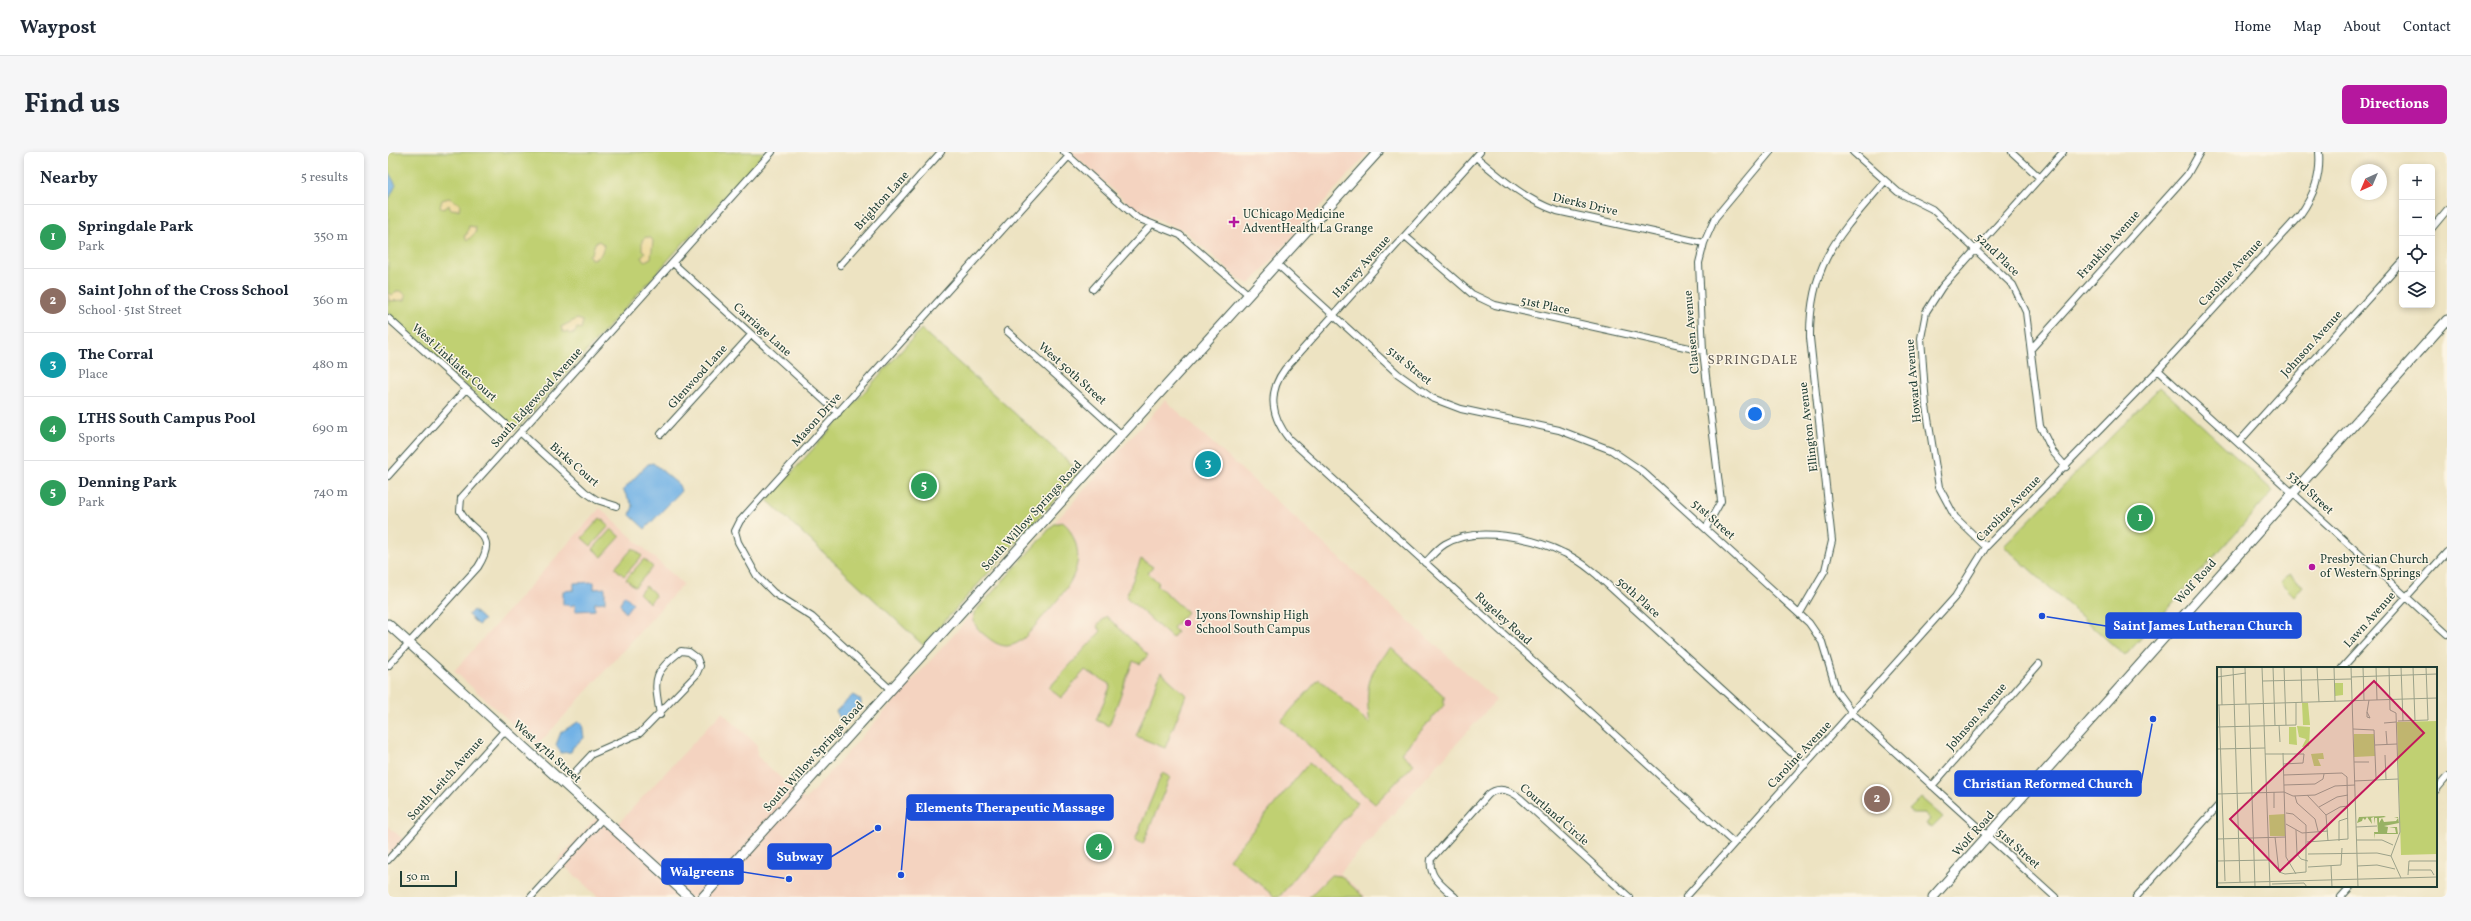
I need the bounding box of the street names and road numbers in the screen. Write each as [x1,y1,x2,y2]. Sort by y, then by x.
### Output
street label: Brighton Lane [851,168,913,234]
street label: Dierks Drive [1551,190,1619,220]
street label: Franklin Avenue [2074,207,2144,283]
street label: 52nd Place [1971,230,2023,280]
street label: Harvey Avenue [1329,232,1395,302]
street label: Caroline Avenue [2196,236,2267,310]
street label: Clausen Avenue [1680,289,1704,374]
street label: 51st Place [1519,293,1571,319]
street label: Carriage Lane [729,300,795,361]
street label: Johnson Avenue [2278,307,2347,381]
street label: West Linklater Court [408,320,500,406]
street label: Howard Avenue [1902,338,1926,424]
street label: West 50th Street [1035,339,1109,409]
street label: Glenwood Lane [665,341,731,413]
street label: 51st Street [1383,343,1435,389]
street label: South Edgewood Avenue [488,344,587,452]
street label: Ellington Avenue [1796,381,1822,473]
street label: Mason Drive [788,389,846,450]
street label: Birks Court [546,439,602,491]
street label: South Willow Springs Road [978,457,1086,575]
street label: 53rd Street [2283,468,2337,518]
street label: Caroline Avenue [1973,472,2045,546]
street label: 51st Street [1688,496,1738,544]
street label: Wolf Road [2171,556,2221,608]
street label: 50th Place [1613,574,1664,622]
street label: Lawn Avenue [2340,588,2400,652]
street label: Rugeley Road [1471,589,1535,649]
street label: Johnson Avenue [1943,679,2011,754]
street label: South Willow Springs Road [760,698,868,816]
street label: West 47th Street [509,717,585,787]
street label: Caroline Avenue [1765,718,1836,792]
street label: South Leitch Avenue [404,733,488,824]
street label: Courtland Circle [1516,780,1592,850]
street label: Wolf Road [1949,808,1999,860]
street label: 51st Street [1993,825,2043,873]

